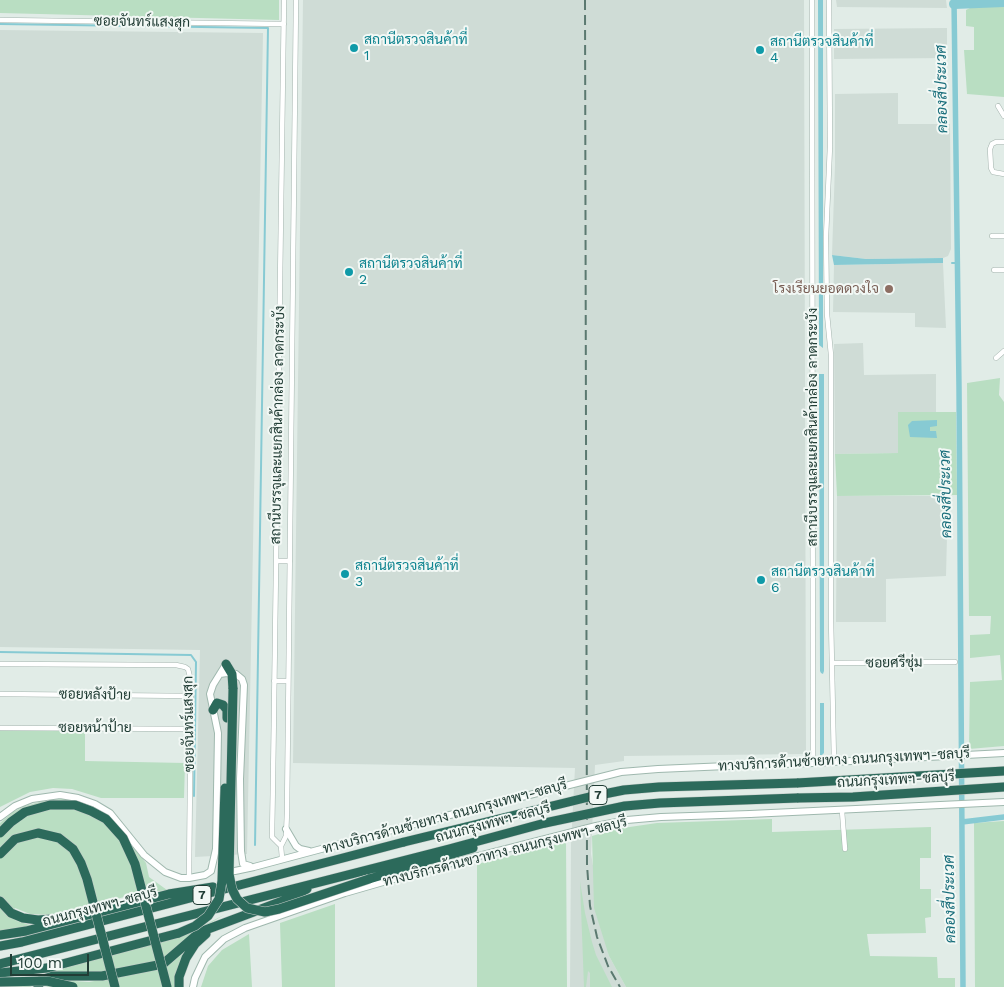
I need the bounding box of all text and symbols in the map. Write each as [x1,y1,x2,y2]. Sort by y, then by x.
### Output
street label: ซอยจันทร์แสงสุก [94,13,190,31]
place label: สถานีตรวจสินค้าที่ 1 [364,32,468,64]
place label: สถานีตรวจสินค้าที่ 4 [770,34,874,66]
marker: สถานีตรวจสินค้าที่ 1 [348,42,360,54]
marker: สถานีตรวจสินค้าที่ 4 [754,44,766,56]
water label: คลองสี่ประเวศ [932,45,952,133]
place label: สถานีตรวจสินค้าที่ 2 [359,256,463,288]
marker: สถานีตรวจสินค้าที่ 2 [343,266,355,278]
place label: โรงเรียนยอดดวงใจ [773,281,879,297]
marker: โรงเรียนยอดดวงใจ [883,283,895,295]
street label: สถานีบรรจุและแยกสินค้ากล่อง ลาดกระบัง [268,305,288,545]
street label: สถานีบรรจุและแยกสินค้ากล่อง ลาดกระบัง [805,308,821,546]
water label: คลองสี่ประเวศ [936,450,956,538]
place label: สถานีตรวจสินค้าที่ 3 [355,558,459,590]
place label: สถานีตรวจสินค้าที่ 6 [771,564,875,596]
marker: สถานีตรวจสินค้าที่ 3 [339,568,351,580]
marker: สถานีตรวจสินค้าที่ 6 [755,574,767,586]
street label: ซอยศรีชุ่ม [865,654,923,672]
street label: ซอยจันทร์แสงสุก [180,676,198,772]
street label: ซอยหลังป้าย [59,686,131,704]
street label: ซอยหน้าป้าย [58,720,132,736]
street label: ทางบริการด้านซ้ายทาง ถนนกรุงเทพฯ-ชลบุรี [718,745,970,775]
street label: ถนนกรุงเทพฯ-ชลบุรี [837,769,955,791]
street label: ทางบริการด้านซ้ายทาง ถนนกรุงเทพฯ-ชลบุรี [321,776,569,858]
road number: 7 [589,786,607,804]
street label: ถนนกรุงเทพฯ-ชลบุรี [434,800,552,846]
street label: ทางบริการด้านขวาทาง ถนนกรุงเทพฯ-ชลบุรี [381,813,629,891]
water label: คลองสี่ประเวศ [940,855,960,943]
street label: ถนนกรุงเทพฯ-ชลบุรี [41,884,159,930]
road number: 7 [193,886,211,904]
scale bar [12,944,91,976]
text: 100 m [18,954,62,972]

